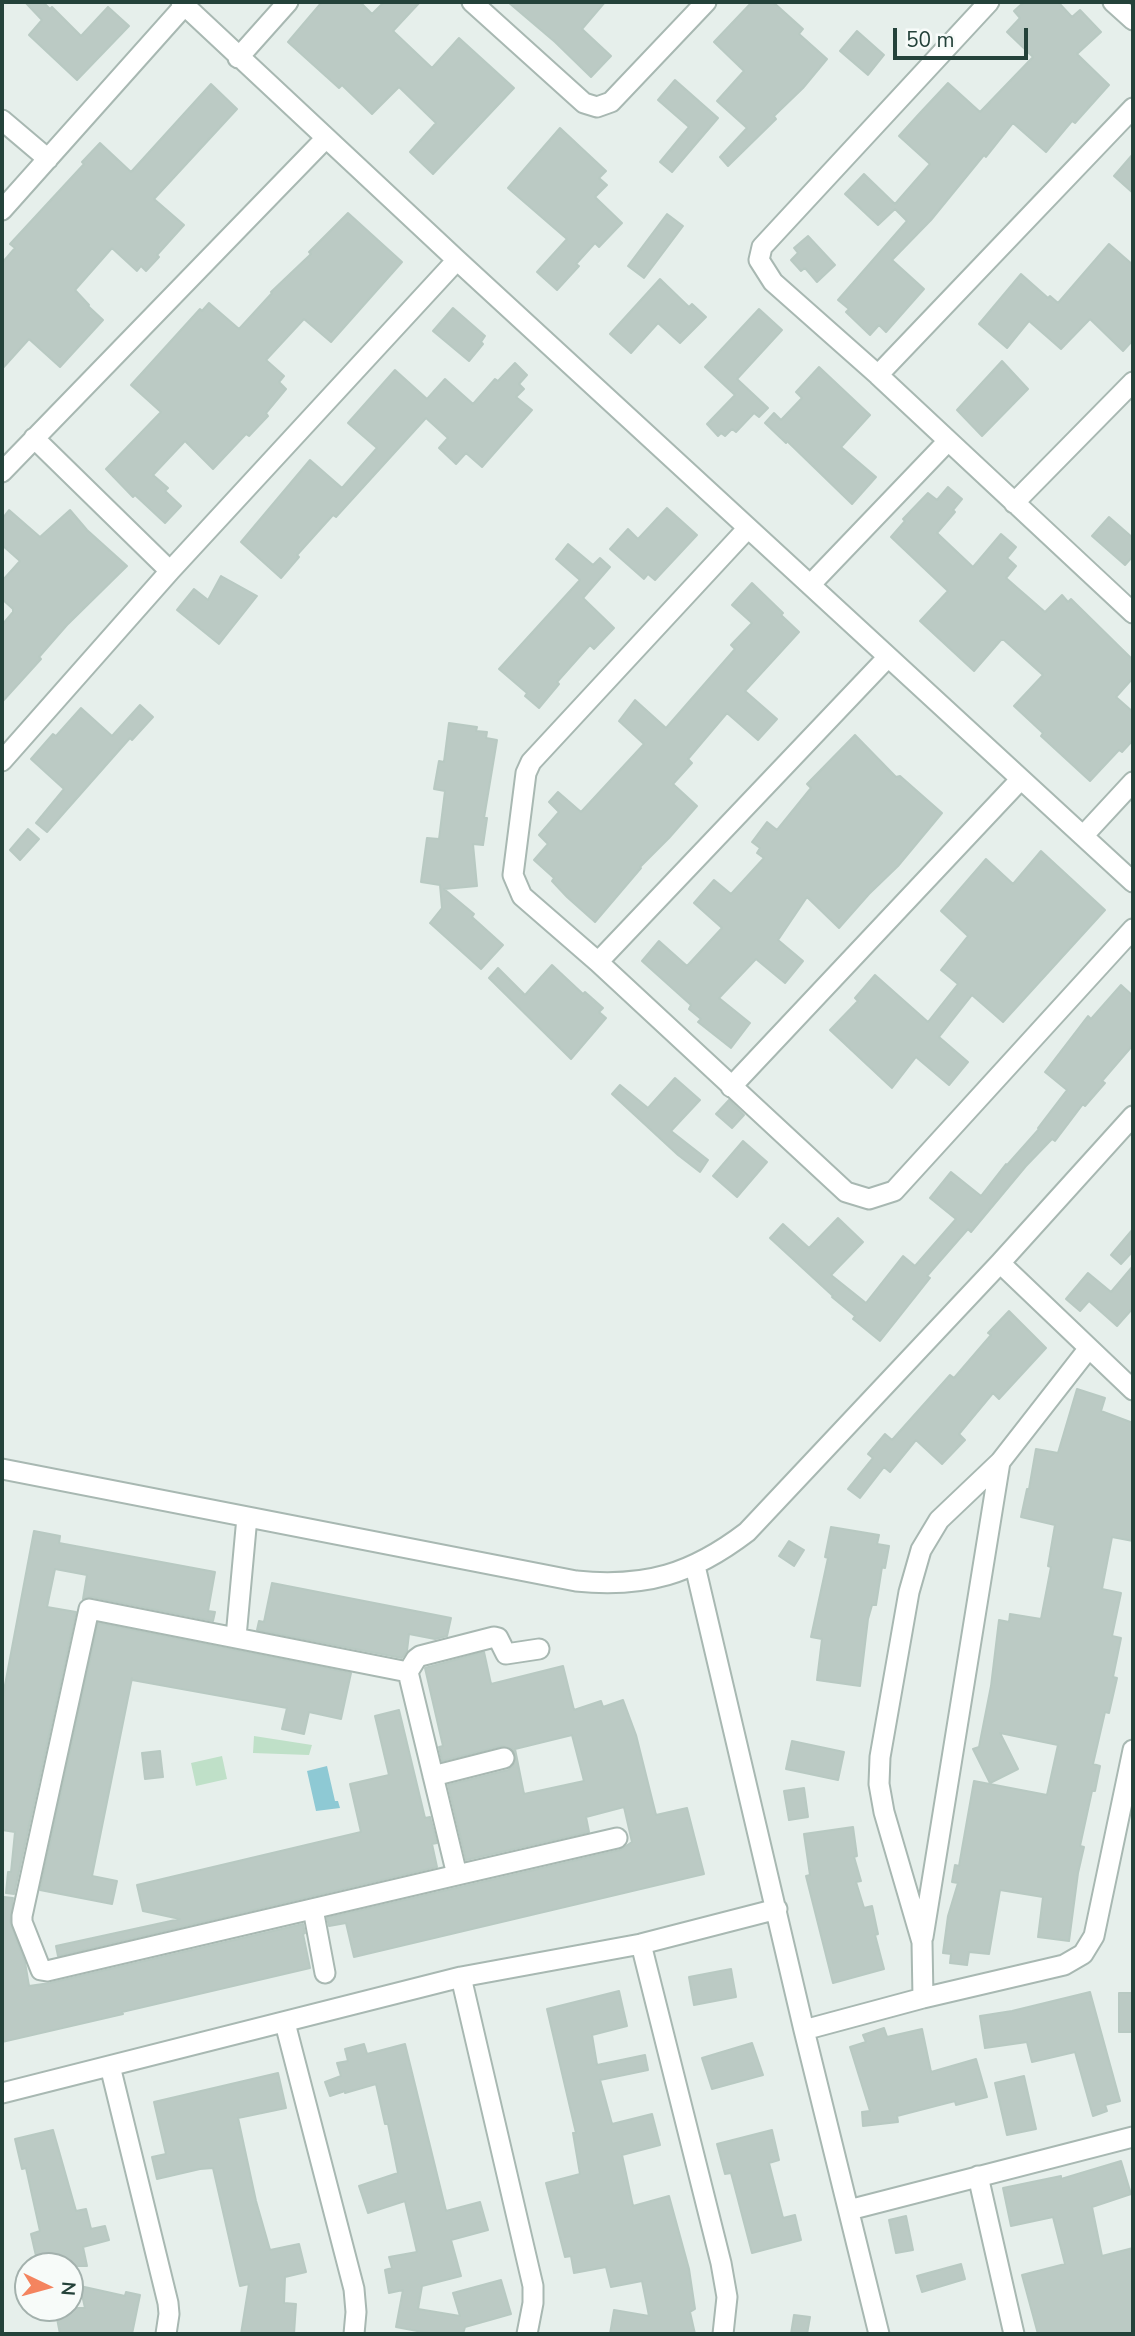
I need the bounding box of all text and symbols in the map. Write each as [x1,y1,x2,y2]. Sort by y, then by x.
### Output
scale bar [897,14,1032,58]
text: 50 m [906,26,955,54]
north arrow [14,2252,84,2322]
text: N [54,2280,81,2297]

